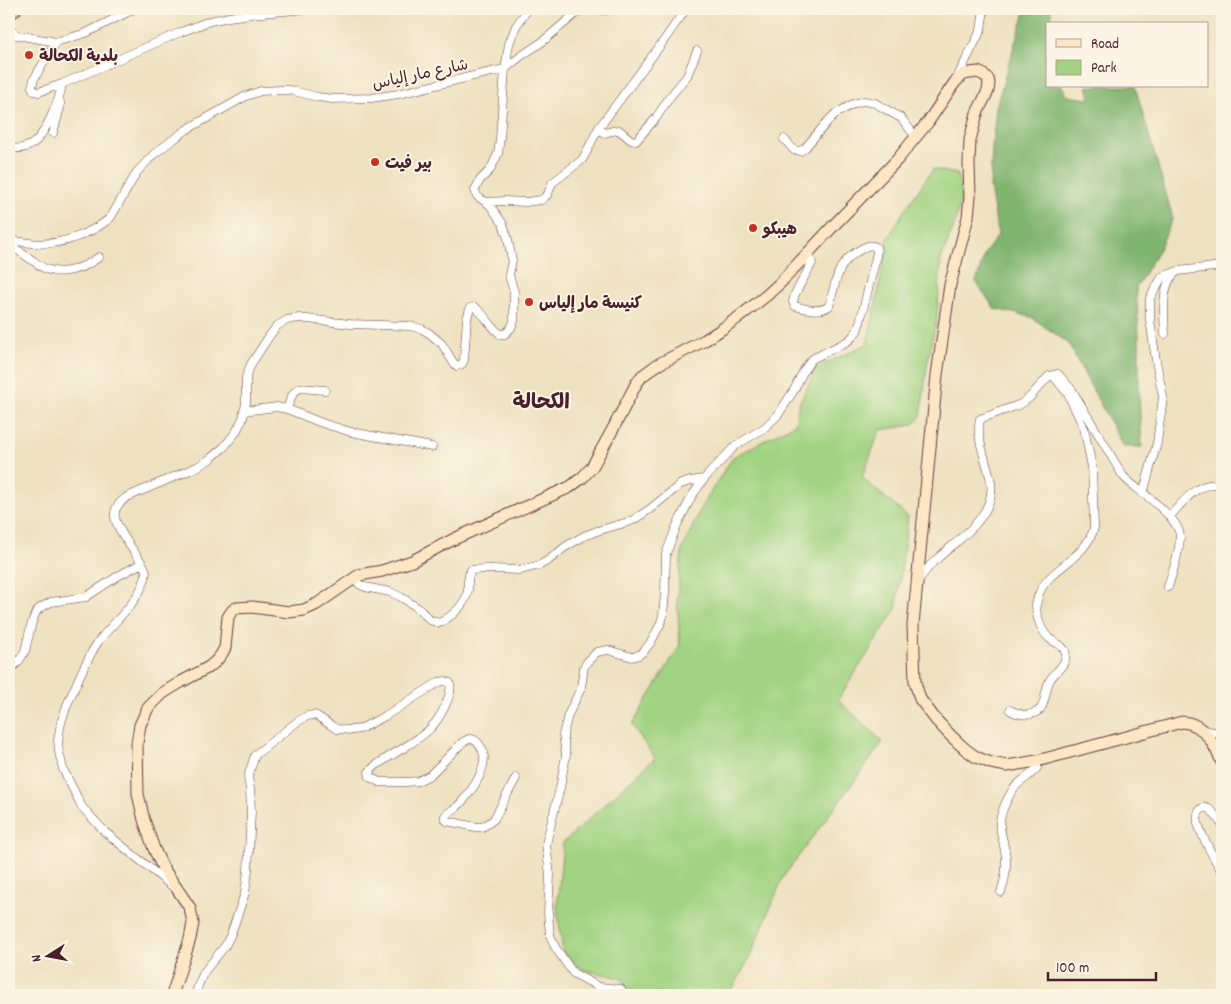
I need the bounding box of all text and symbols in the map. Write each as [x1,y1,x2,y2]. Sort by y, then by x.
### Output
legend [1046,22,1208,88]
text: Road [1091,34,1119,56]
place label: بلدية الكحالة [39,46,118,69]
marker: بلدية الكحالة [23,49,35,61]
street label: شارع مار إلياس [370,54,471,97]
text: Park [1091,58,1117,80]
place label: بير فيت [385,153,432,176]
marker: بير فيت [369,156,381,168]
place label: هيبكو [762,219,797,242]
marker: هيبكو [747,222,759,234]
place label: كنيسة مار إلياس [539,293,642,316]
marker: كنيسة مار إلياس [523,296,535,308]
district label: الكحالة [512,389,570,419]
north arrow [22,932,72,982]
scale bar [1048,949,1156,981]
text: N [27,953,48,963]
text: 100 m [1056,958,1089,980]

